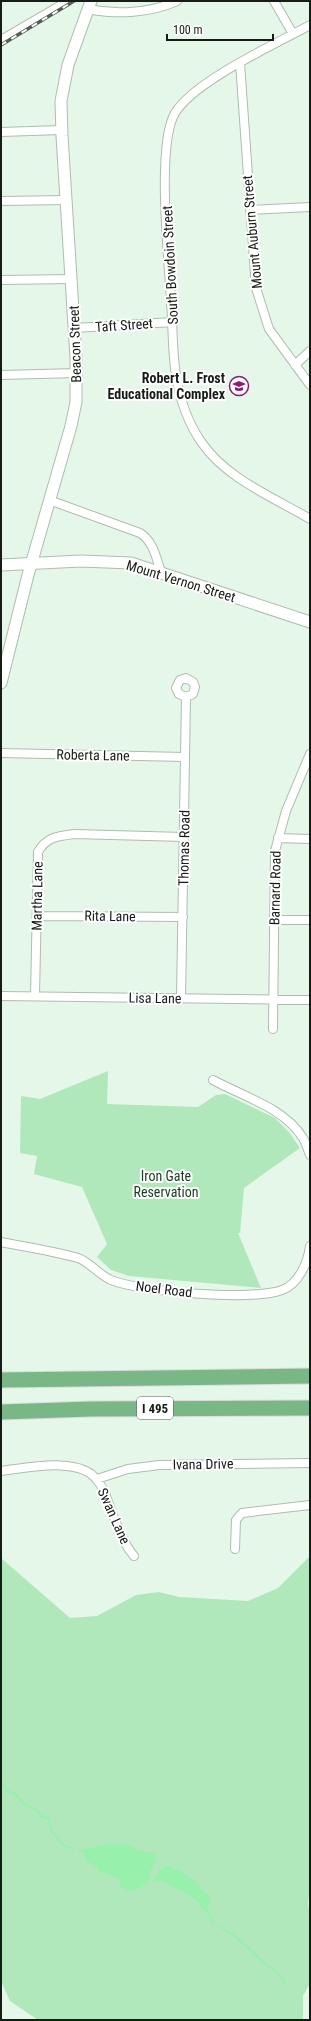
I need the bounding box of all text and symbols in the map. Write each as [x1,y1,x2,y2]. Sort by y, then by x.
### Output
scale bar [167,16,273,42]
text: 100 m [173,23,203,37]
street label: Mount Auburn Street [239,175,265,289]
street label: South Bowdoin Street [159,205,181,325]
street label: Beacon Street [66,305,84,383]
street label: Taft Street [95,315,153,335]
place label: Robert L. Frost Educational Complex [108,370,226,402]
school or university icon: Robert L. Frost Educational Complex [228,375,250,397]
street label: Mount Vernon Street [124,557,238,605]
street label: Roberta Lane [56,746,130,764]
street label: Thomas Road [175,810,193,886]
street label: Barnard Road [266,851,284,925]
street label: Martha Lane [28,861,46,931]
street label: Rita Lane [84,908,136,924]
street label: Lisa Lane [128,990,182,1006]
park label: Iron Gate Reservation [133,1168,199,1200]
street label: Noel Road [135,1278,193,1300]
road number: I 495 [137,1397,173,1419]
street label: Ivana Drive [172,1455,234,1473]
street label: Swan Lane [95,1485,134,1547]

